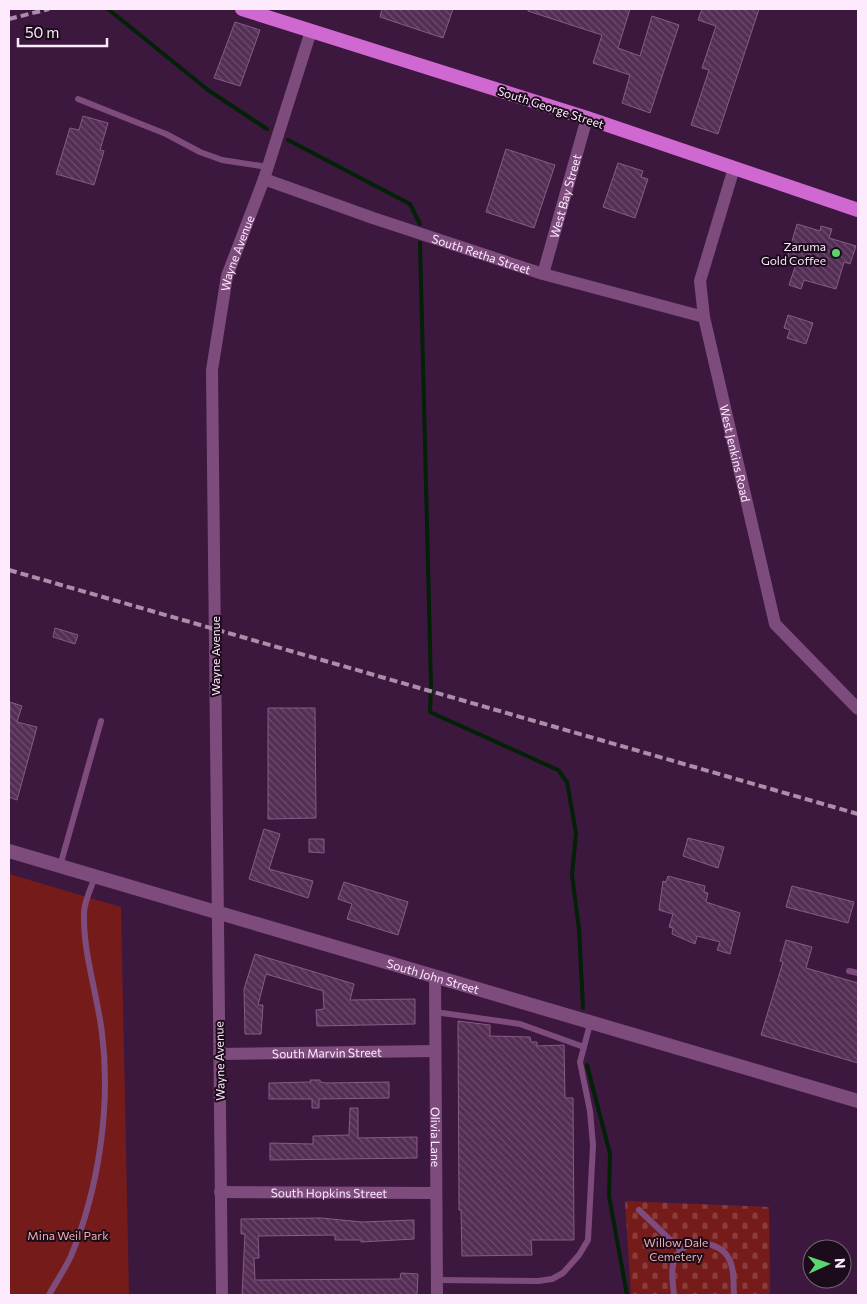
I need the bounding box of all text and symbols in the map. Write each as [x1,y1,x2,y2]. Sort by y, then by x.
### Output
scale bar [18,15,106,47]
text: 50 m [25,23,59,41]
street label: South George Street [496,83,606,131]
street label: West Bay Street [546,152,584,240]
street label: Wayne Avenue [218,213,257,292]
street label: South Retha Street [430,231,533,277]
place label: Zaruma Gold Coffee [761,239,826,267]
marker: Zaruma Gold Coffee [830,247,842,259]
street label: West Jenkins Road [717,403,754,503]
street label: Wayne Avenue [208,616,222,696]
street label: South John Street [385,956,481,996]
street label: Wayne Avenue [211,1021,227,1101]
street label: South Marvin Street [272,1045,382,1060]
street label: Olivia Lane [429,1107,443,1167]
street label: South Hopkins Street [271,1185,387,1200]
park label: Mina Weil Park [27,1228,109,1242]
park label: Willow Dale Cemetery [644,1235,708,1263]
north arrow [802,1239,852,1289]
text: N [832,1258,849,1269]

